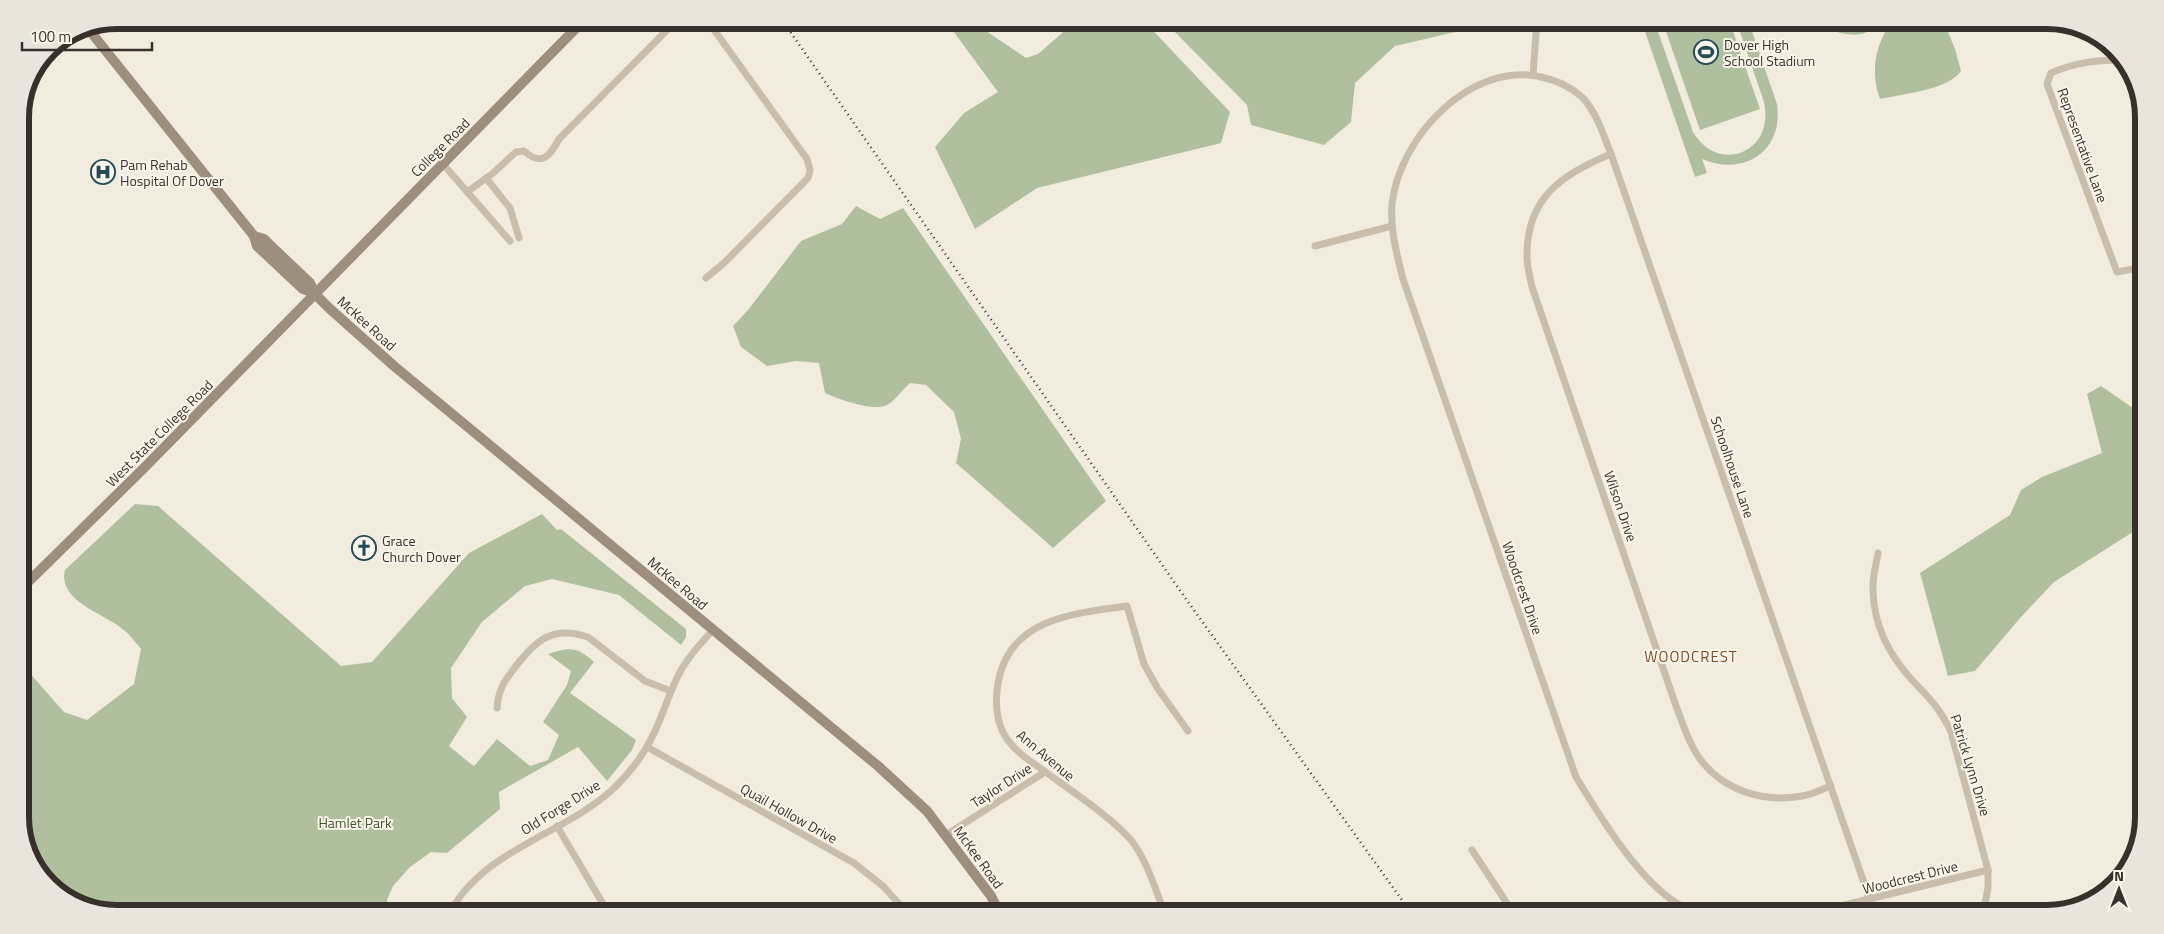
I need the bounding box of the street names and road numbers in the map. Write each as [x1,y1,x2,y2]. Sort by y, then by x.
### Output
street label: Representative Lane [2052,85,2114,205]
street label: College Road [406,113,474,181]
street label: McKee Road [333,291,401,355]
street label: West State College Road [101,375,217,491]
street label: Schoolhouse Lane [1706,413,1760,521]
street label: Wilson Drive [1599,468,1643,544]
street label: Woodcrest Drive [1497,539,1549,637]
street label: McKee Road [643,551,713,615]
street label: Patrick Lynn Drive [1946,711,1996,819]
street label: Ann Avenue [1012,724,1080,786]
street label: Taylor Drive [966,757,1036,813]
street label: Old Forge Drive [516,774,604,840]
street label: Quail Hollow Drive [737,778,841,848]
street label: McKee Road [949,821,1009,893]
street label: Woodcrest Drive [1860,855,1960,899]

